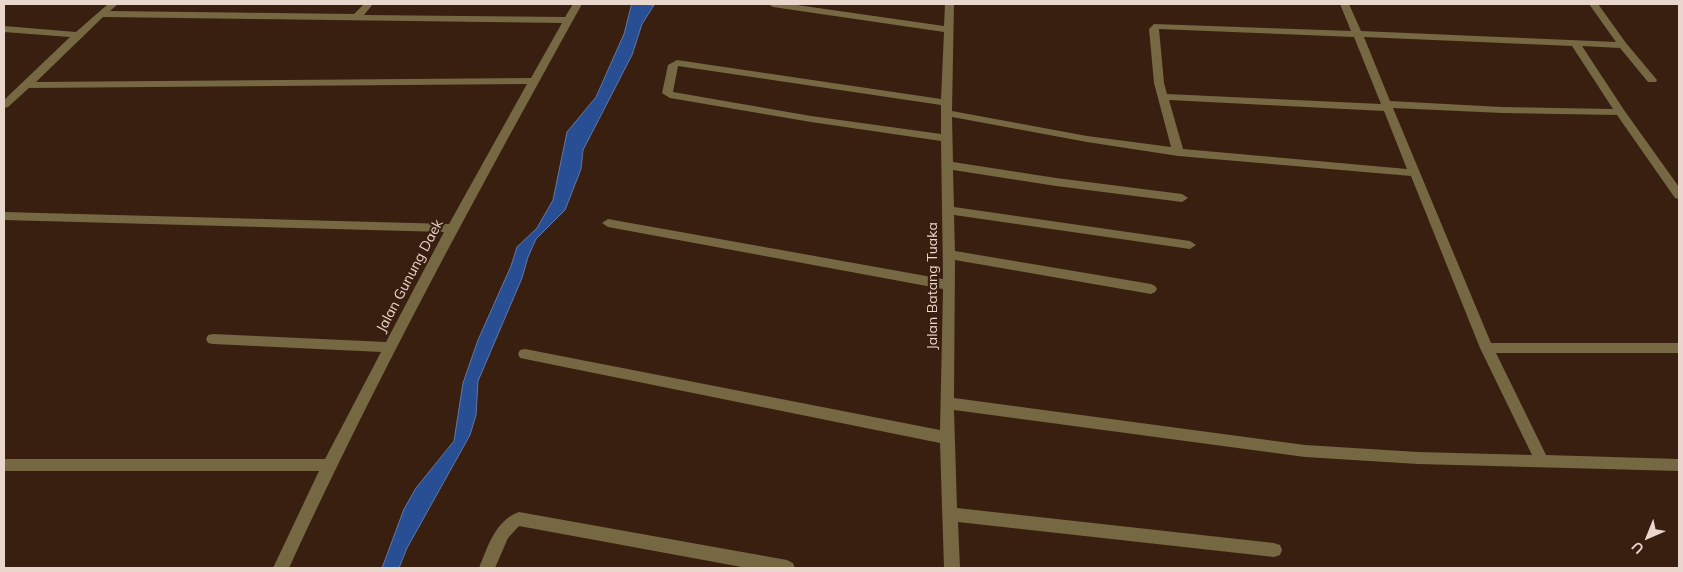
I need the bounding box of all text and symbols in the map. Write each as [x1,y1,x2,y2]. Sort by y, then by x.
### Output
street label: Jalan Gunung Daek [373,217,447,335]
street label: Jalan Batang Tuaka [925,222,941,350]
north arrow [1623,512,1673,562]
text: U [1628,538,1648,558]

